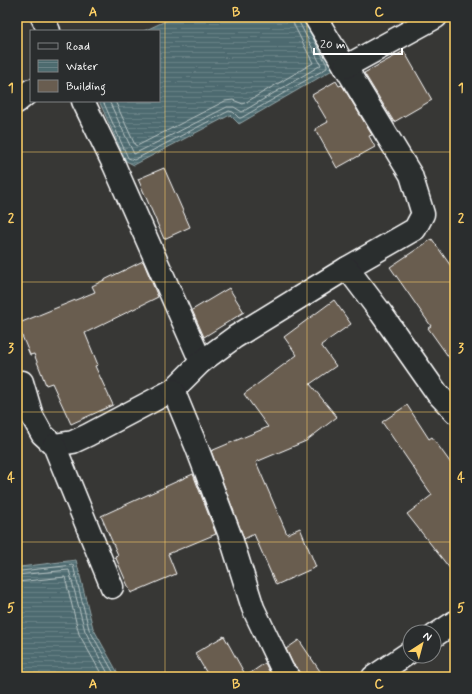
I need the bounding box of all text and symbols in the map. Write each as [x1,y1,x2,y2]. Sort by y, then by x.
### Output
text: A [89,4,97,21]
text: B [232,4,241,21]
text: C [374,4,384,21]
legend [30,30,160,102]
scale bar [314,30,402,56]
text: 20 m [320,37,346,53]
text: Road [66,39,90,55]
text: Water [66,59,98,75]
text: Building [66,79,106,96]
text: 1 [8,80,14,97]
text: 1 [458,80,464,97]
text: 2 [8,210,15,227]
text: 2 [458,210,465,227]
text: 3 [8,340,14,357]
text: 3 [458,340,464,357]
text: 4 [7,470,15,487]
text: 4 [457,470,465,487]
text: 5 [7,600,15,617]
text: 5 [457,600,465,617]
north arrow [402,624,442,664]
text: N [420,629,434,645]
text: A [89,676,97,693]
text: B [232,676,241,693]
text: C [374,676,384,693]

